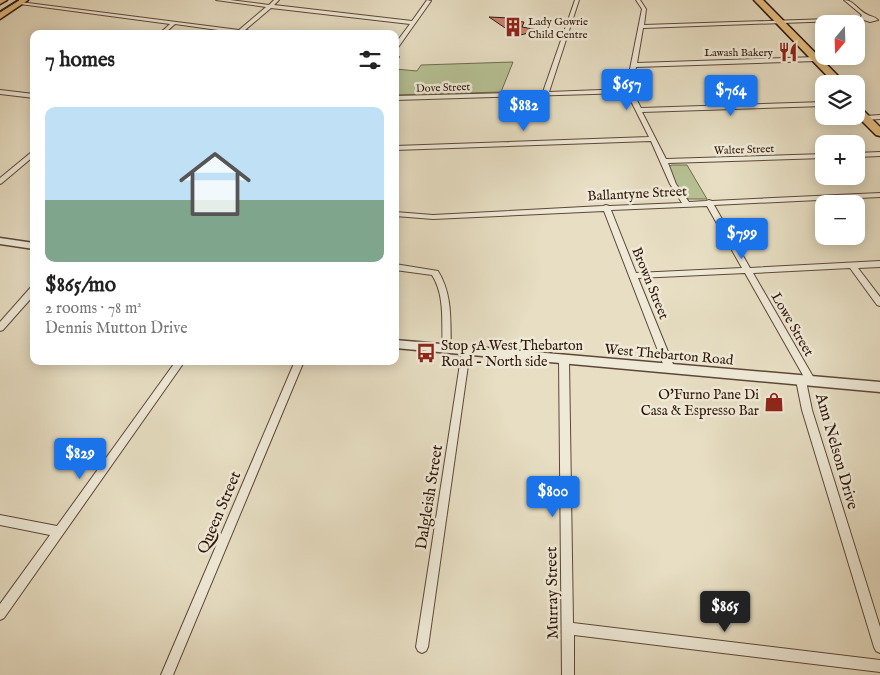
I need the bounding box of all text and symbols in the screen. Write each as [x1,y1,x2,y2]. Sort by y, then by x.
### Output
place label: Lady Gowrie Child Centre [528,15,588,42]
north arrow [815,15,865,65]
map controls [815,15,865,245]
building icon: Lady Gowrie Child Centre [502,16,524,38]
restaurant icon: Lawash Bakery [777,41,799,63]
icon: filters [356,46,384,74]
place label: Lawash Bakery [704,46,774,60]
text: 7 homes [45,47,115,74]
pin: $657 [597,68,657,111]
pin: $764 [701,74,761,117]
text: $657 [613,75,641,95]
button: layers [815,75,865,125]
street label: Dove Street [416,80,471,96]
text: $764 [716,81,746,101]
pin: $882 [494,90,554,132]
text: $882 [510,96,538,116]
button: + [815,135,865,185]
icon: home [170,139,260,229]
street label: Walter Street [714,142,775,158]
street label: Ballantyne Street [587,182,688,206]
button: − [815,195,865,245]
pin: $799 [712,218,772,260]
text: $799 [727,224,757,244]
street label: Brown Street [627,245,673,322]
text: $865/mo [45,272,116,299]
street label: Lowe Street [767,289,818,360]
text: 2 rooms · 78 m² [45,299,142,319]
text: Dennis Mutton Drive [45,319,188,339]
place label: Stop 5A West Thebarton Road - North side [441,337,584,371]
street label: West Thebarton Road [604,340,735,370]
bus stop icon: Stop 5A West Thebarton Road - North side [415,342,437,364]
place label: O'Furno Pane Di Casa & Espresso Bar [641,386,759,420]
street label: Ann Nelson Drive [810,390,862,512]
shop icon: O'Furno Pane Di Casa & Espresso Bar [763,391,785,413]
pin: $829 [50,438,110,480]
street label: Dalgleish Street [412,443,448,551]
text: $829 [65,444,95,464]
street label: Queen Street [193,468,246,557]
pin: $800 [523,476,583,518]
text: $800 [538,482,568,502]
street label: Murray Street [542,546,564,640]
pin: $865 [695,590,755,633]
text: $865 [711,597,739,617]

